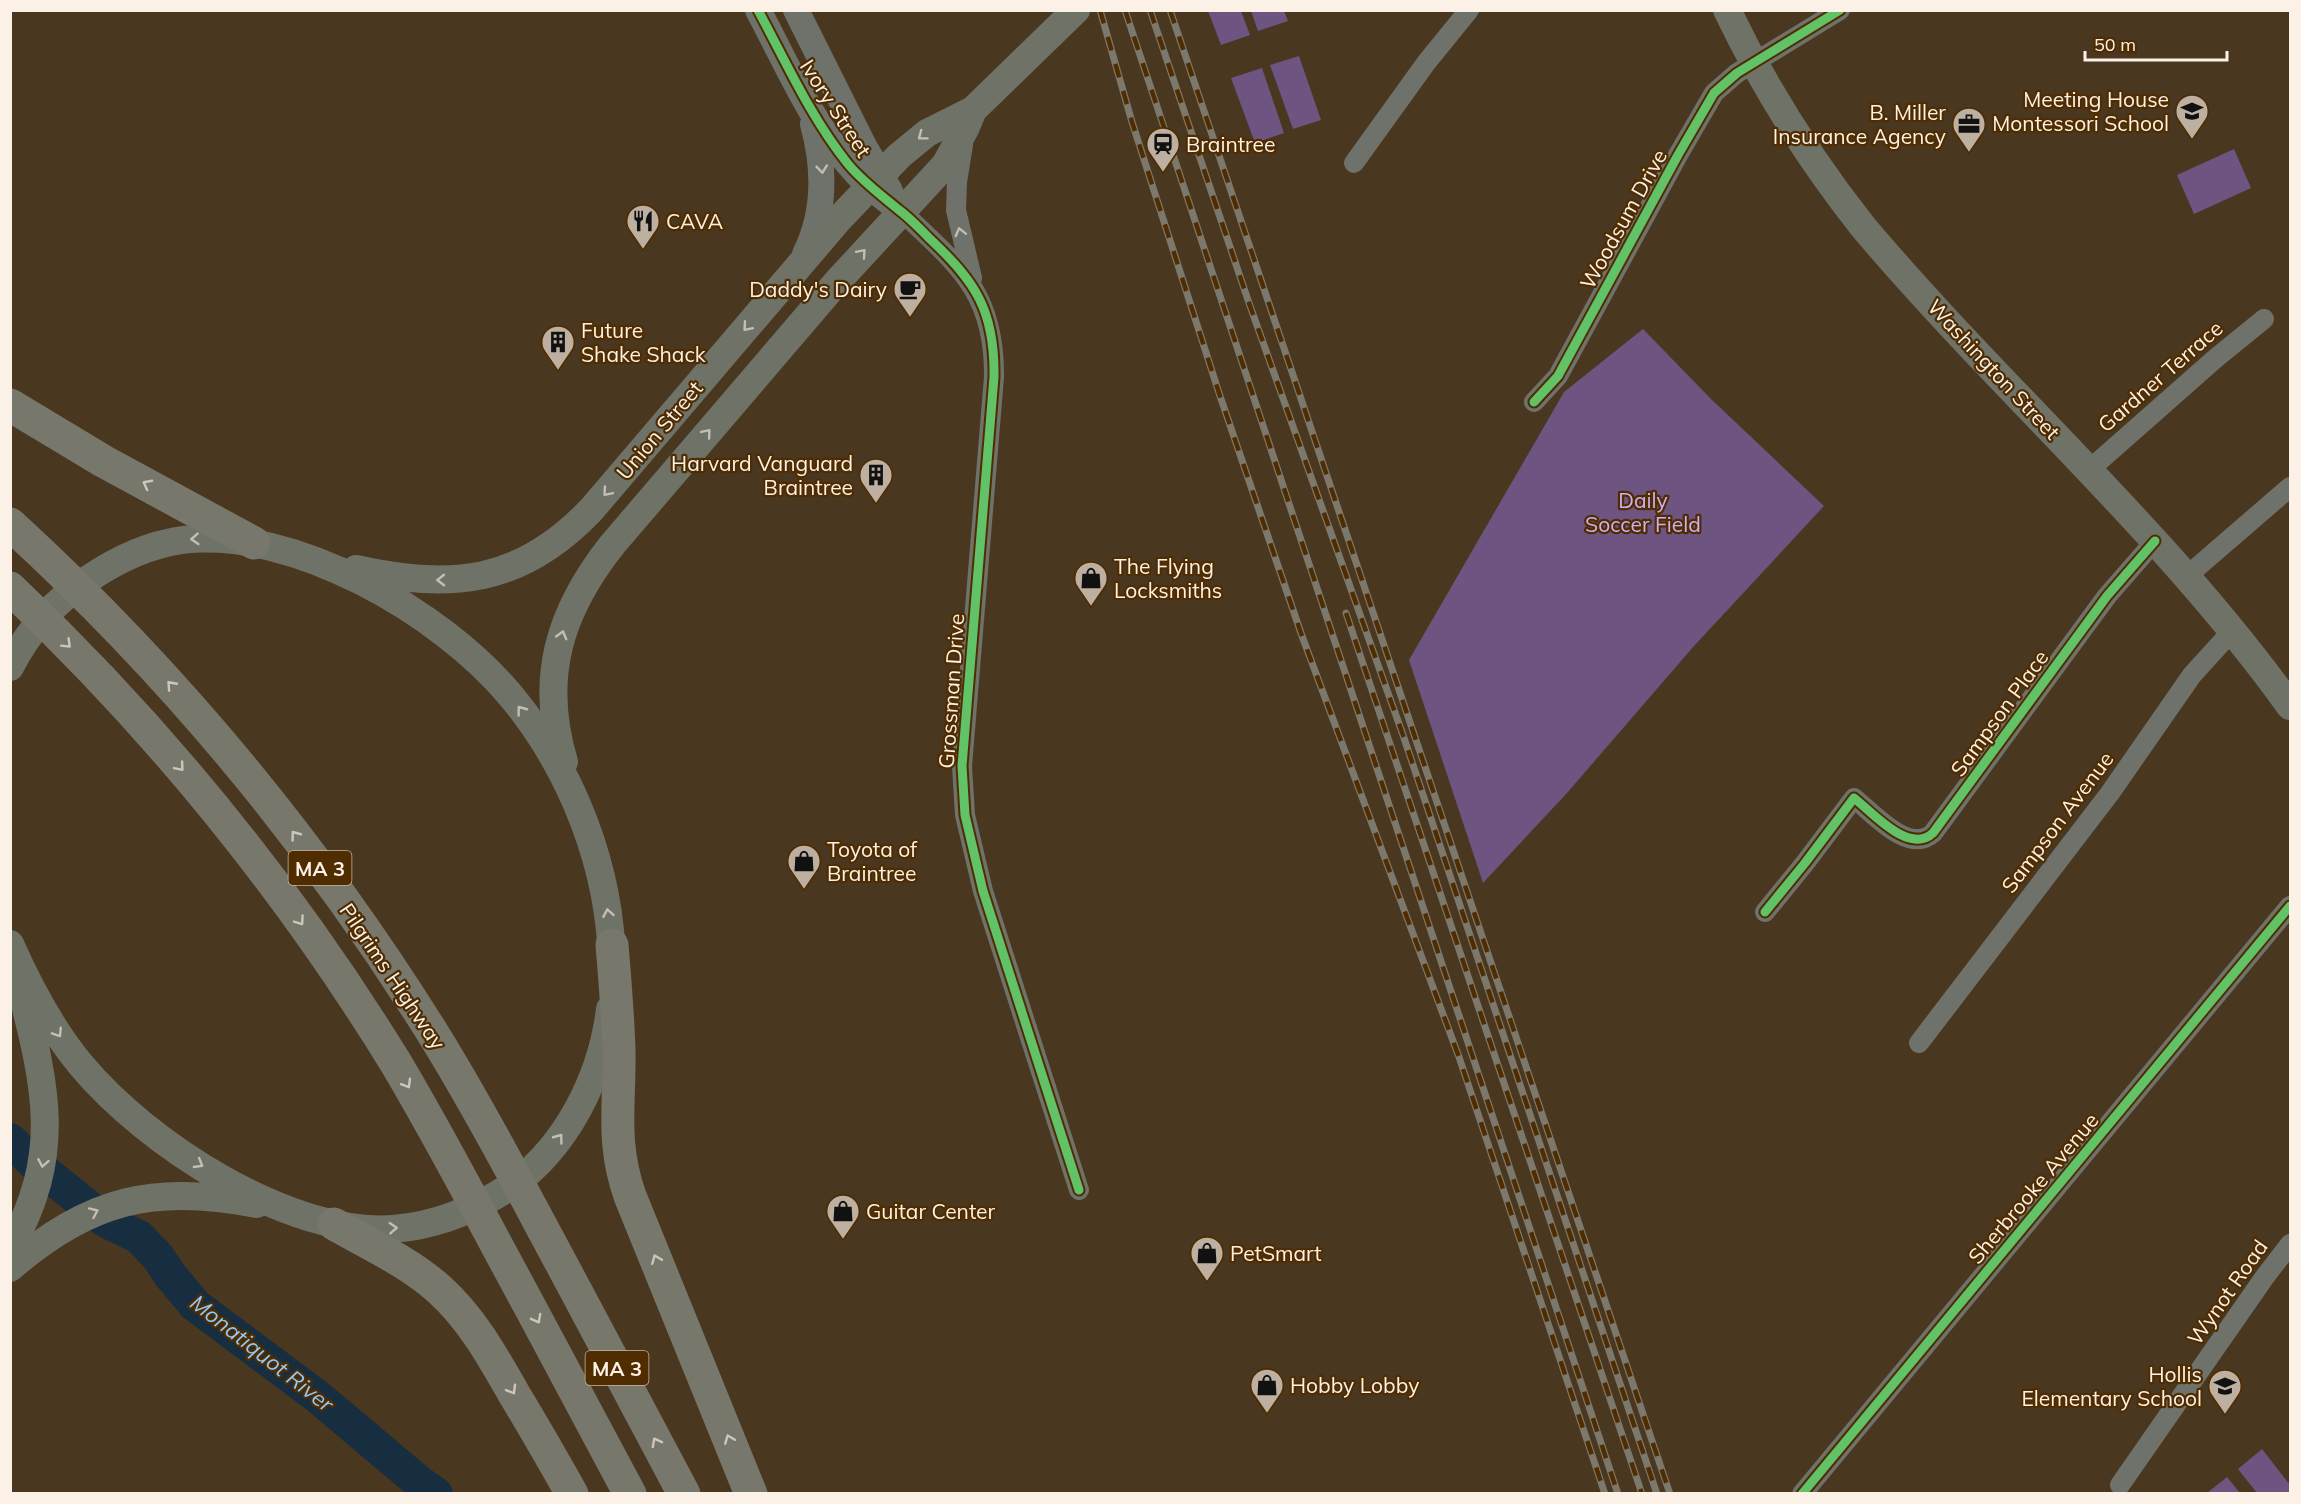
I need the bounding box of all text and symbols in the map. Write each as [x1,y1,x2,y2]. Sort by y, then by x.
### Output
scale bar [2085,24,2228,62]
text: 50 m [2094,33,2136,56]
street label: Ivory Street [795,54,877,162]
place label: Meeting House Montessori School [1992,86,2169,136]
school or university icon: Meeting House Montessori School [2174,93,2210,140]
place label: B. Miller Insurance Agency [1773,99,1946,149]
office icon: B. Miller Insurance Agency [1951,106,1987,153]
station icon: Braintree [1145,126,1181,173]
one-way arrow [918,129,929,140]
place label: Braintree [1186,131,1275,157]
street label: Woodsum Drive [1574,145,1672,293]
one-way arrow [815,164,828,174]
restaurant icon: CAVA [625,203,661,250]
place label: CAVA [666,208,724,234]
one-way arrow [955,228,968,238]
one-way arrow [855,249,866,260]
cafe icon: Daddy's Dairy [892,271,928,318]
place label: Daddy's Dairy [749,276,887,302]
street label: Washington Street [1922,293,2066,445]
street label: Gardner Terrace [2092,315,2228,437]
place label: Future Shake Shack [581,317,706,367]
one-way arrow [743,320,754,331]
building icon: Future Shake Shack [540,324,576,371]
street label: Union Street [610,375,708,485]
one-way arrow [700,429,711,440]
place label: Harvard Vanguard Braintree [671,450,853,500]
building icon: Harvard Vanguard Braintree [858,457,894,504]
one-way arrow [143,480,153,491]
one-way arrow [603,485,614,496]
park label: Daily Soccer Field [1585,487,1701,537]
one-way arrow [191,533,200,546]
place label: The Flying Locksmiths [1114,553,1222,603]
shop icon: The Flying Locksmiths [1073,560,1109,607]
one-way arrow [436,574,445,586]
street label: Grossman Drive [933,613,969,769]
one-way arrow [555,630,568,640]
one-way arrow [60,637,71,647]
street label: Sampson Place [1944,645,2054,781]
one-way arrow [167,681,178,692]
one-way arrow [518,705,529,716]
street label: Sampson Avenue [1995,746,2119,898]
one-way arrow [173,760,184,771]
one-way arrow [292,831,303,842]
place label: Toyota of Braintree [827,836,918,886]
shop icon: Toyota of Braintree [786,843,822,890]
road number: MA 3 [288,851,352,885]
street label: Pilgrims Highway [334,898,452,1054]
one-way arrow [602,908,615,918]
one-way arrow [293,914,304,925]
one-way arrow [50,1026,61,1037]
one-way arrow [400,1078,412,1088]
street label: Sherbrooke Avenue [1962,1107,2104,1269]
one-way arrow [552,1134,563,1145]
one-way arrow [193,1157,203,1169]
one-way arrow [37,1158,49,1168]
shop icon: Guitar Center [825,1193,861,1240]
place label: Guitar Center [866,1198,996,1224]
one-way arrow [88,1208,99,1220]
one-way arrow [388,1222,397,1235]
street label: Wynot Road [2181,1234,2273,1350]
shop icon: PetSmart [1189,1235,1225,1282]
place label: PetSmart [1230,1240,1322,1266]
one-way arrow [651,1254,663,1265]
water label: Monatiquot River [185,1288,340,1418]
one-way arrow [530,1313,541,1324]
road number: MA 3 [586,1351,648,1385]
place label: Hollis Elementary School [2021,1361,2202,1411]
shop icon: Hobby Lobby [1249,1367,1285,1414]
school or university icon: Hollis Elementary School [2207,1368,2243,1415]
place label: Hobby Lobby [1290,1372,1419,1398]
one-way arrow [504,1383,516,1394]
one-way arrow [724,1435,736,1446]
one-way arrow [652,1438,663,1448]

